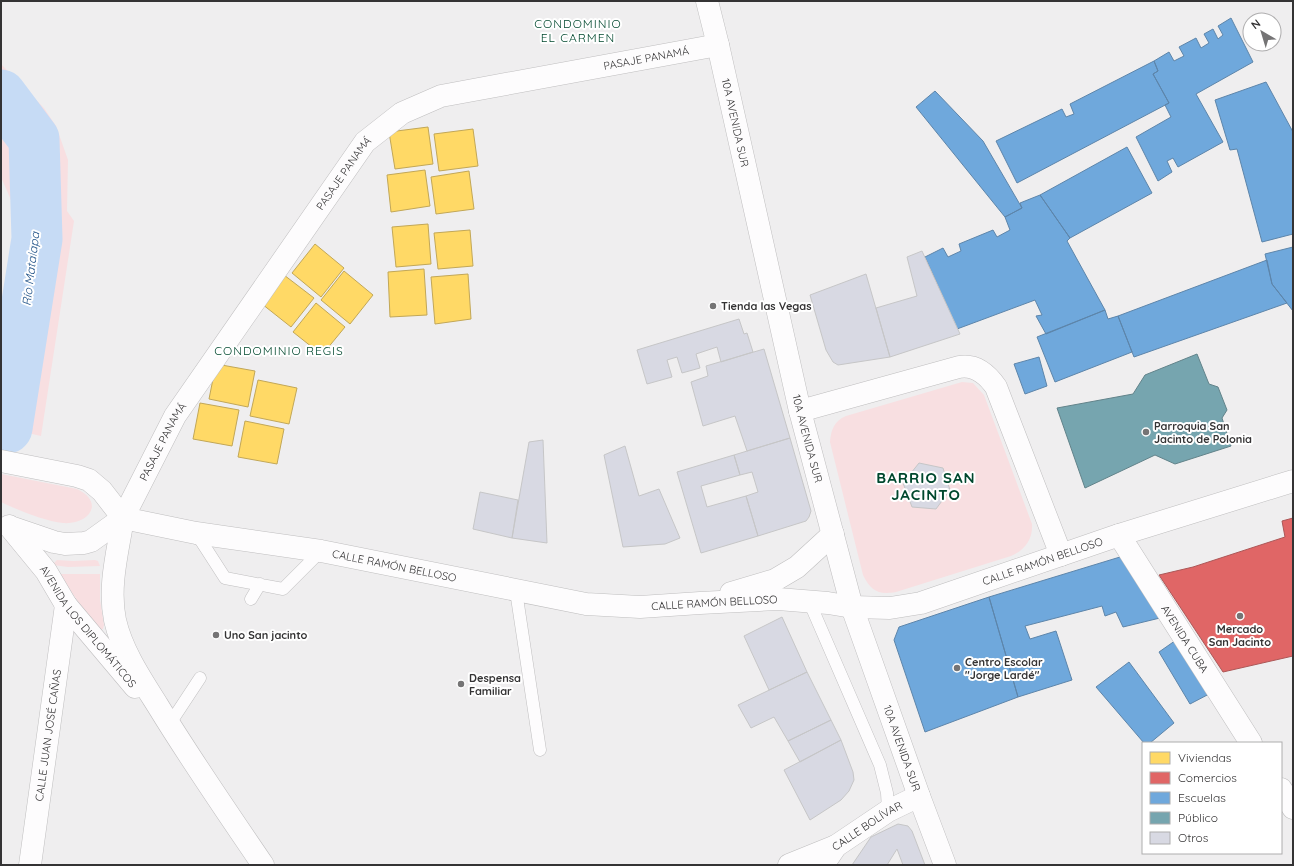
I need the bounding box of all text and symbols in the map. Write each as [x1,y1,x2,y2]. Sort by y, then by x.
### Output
north arrow [1242,12,1282,52]
district label: CONDOMINIO EL CARMEN [534,16,622,45]
text: N [1248,16,1263,32]
street label: PASAJE PANAMÁ [602,44,690,73]
street label: 10A AVENIDA SUR [719,77,752,168]
street label: PASAJE PANAMÁ [313,133,374,213]
water label: Río Matalapa [19,230,43,307]
place label: Tienda las Vegas [721,299,812,313]
marker: Tienda las Vegas [708,301,718,311]
district label: CONDOMINIO REGIS [214,343,344,358]
street label: 10A AVENIDA SUR [790,393,826,484]
street label: PASAJE PANAMÁ [136,400,189,483]
place label: Parroquia San Jacinto de Polonia [1154,419,1252,446]
marker: Parroquia San Jacinto de Polonia [1141,427,1151,437]
district label: BARRIO SAN JACINTO [876,468,976,504]
street label: CALLE RAMÓN BELLOSO [981,534,1105,588]
street label: CALLE RAMÓN BELLOSO [331,546,458,585]
street label: AVENIDA LOS DIPLOMÁTICOS [37,562,139,690]
street label: CALLE RAMÓN BELLOSO [651,592,778,613]
street label: AVENIDA CUBA [1158,602,1212,675]
marker: Mercado San Jacinto [1235,611,1245,621]
place label: Mercado San Jacinto [1209,622,1271,649]
place label: Uno San jacinto [224,628,308,642]
marker: Uno San jacinto [211,630,221,640]
place label: Centro Escolar "Jorge Lardé" [965,655,1043,682]
marker: Centro Escolar "Jorge Lardé" [952,663,962,673]
street label: CALLE JUAN JOSÉ CAÑAS [32,668,64,802]
place label: Despensa Familiar [469,671,521,698]
marker: Despensa Familiar [456,679,466,689]
street label: 10A AVENIDA SUR [880,703,924,793]
legend [1142,742,1282,854]
text: Viviendas [1178,750,1232,765]
text: Comercios [1178,770,1237,785]
text: Escuelas [1178,790,1226,805]
street label: CALLE BOLÍVAR [829,798,904,854]
text: Público [1178,810,1218,825]
text: Otros [1178,830,1209,845]

